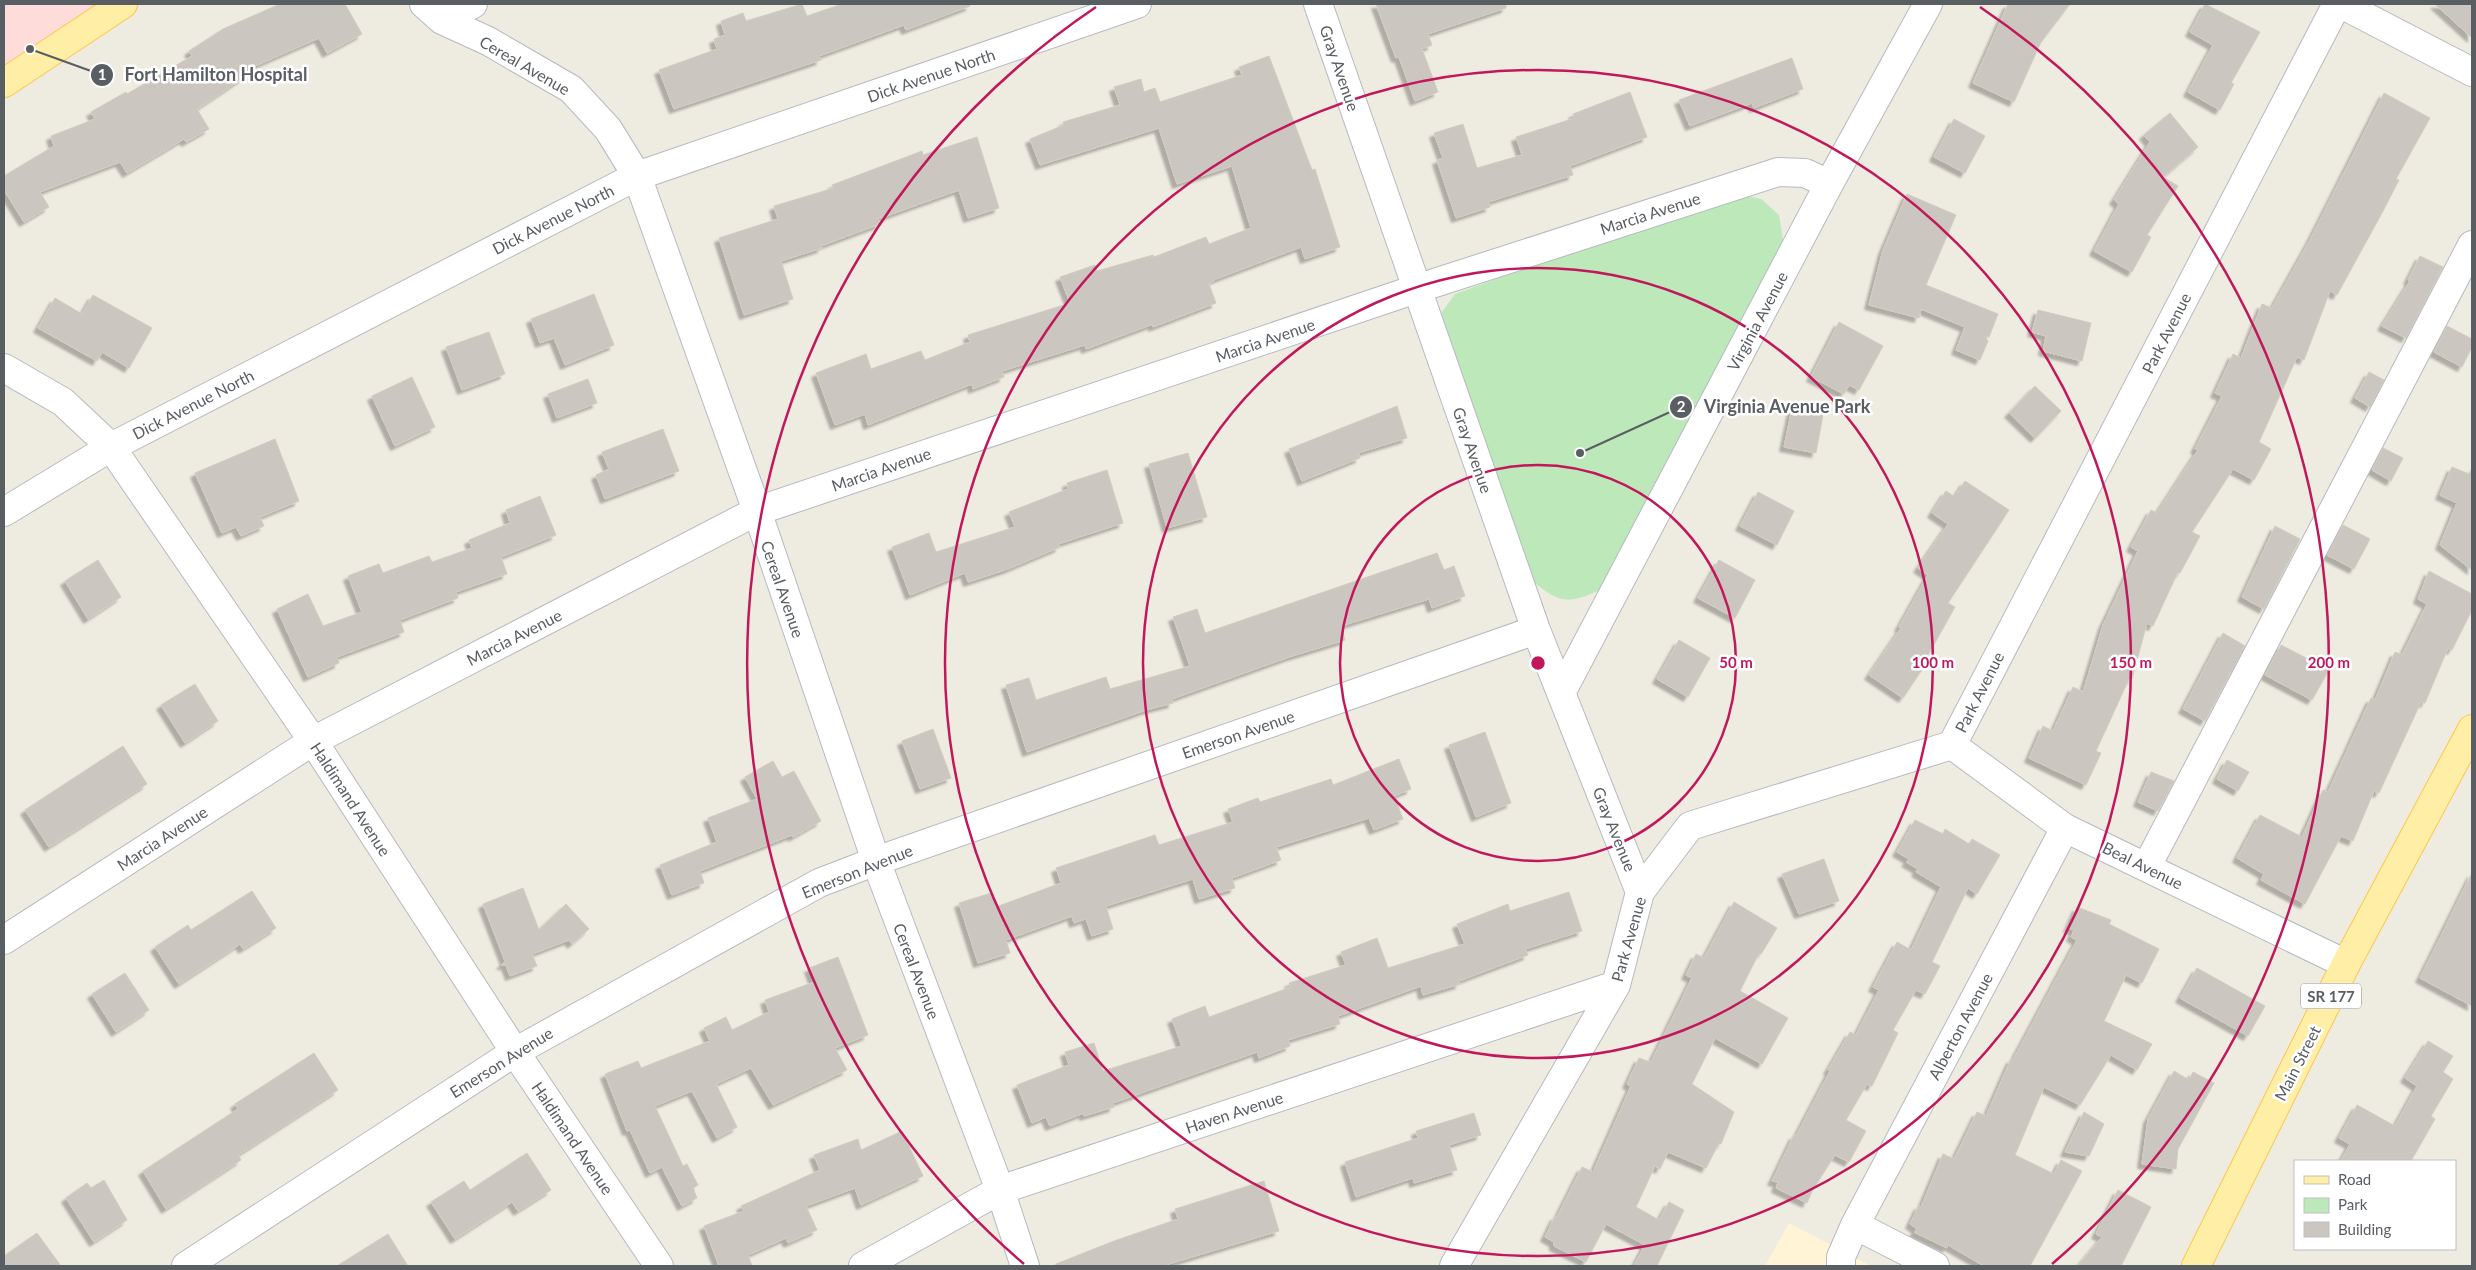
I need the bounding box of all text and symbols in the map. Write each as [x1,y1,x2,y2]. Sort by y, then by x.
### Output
street label: Gray Avenue [1316,23,1364,113]
street label: Cereal Avenue [476,31,574,99]
street label: Dick Avenue North [865,44,997,106]
callout: Fort Hamilton Hospital [90,58,318,91]
text: Fort Hamilton Hospital [125,63,307,85]
text: 1 [98,65,106,83]
street label: Dick Avenue North [489,180,617,258]
street label: Marcia Avenue [1598,188,1702,238]
street label: Virginia Avenue [1723,268,1791,374]
street label: Park Avenue [2138,290,2194,376]
street label: Marcia Avenue [1213,314,1317,366]
street label: Dick Avenue North [129,365,257,443]
callout: Virginia Avenue Park [1669,391,1881,424]
text: Virginia Avenue Park [1703,395,1871,417]
text: 2 [1677,397,1686,415]
street label: Gray Avenue [1449,405,1497,495]
street label: Marcia Avenue [829,443,933,495]
street label: Cereal Avenue [758,538,808,640]
street label: Marcia Avenue [463,605,565,669]
street label: Park Avenue [1951,649,2007,735]
text: 50 m [1719,653,1753,671]
text: 100 m [1912,653,1954,671]
text: 150 m [2110,653,2152,671]
text: 200 m [2308,653,2350,671]
centre of rings [1529,654,1547,672]
street label: Emerson Avenue [1179,706,1297,762]
street label: Haldimand Avenue [307,738,395,860]
street label: Gray Avenue [1589,784,1641,874]
street label: Marcia Avenue [113,802,211,874]
street label: Beal Avenue [2100,837,2186,893]
street label: Emerson Avenue [799,840,915,902]
street label: Park Avenue [1607,894,1649,984]
street label: Cereal Avenue [890,920,944,1022]
street label: Alberton Avenue [1924,969,1996,1083]
road number: SR 177 [2301,984,2361,1008]
street label: Main Street [2270,1022,2324,1104]
street label: Emerson Avenue [446,1023,556,1101]
street label: Haldimand Avenue [528,1078,618,1198]
street label: Haven Avenue [1183,1087,1285,1137]
legend [2294,1160,2456,1250]
text: Road [2338,1170,2371,1188]
text: Park [2338,1195,2368,1213]
text: Building [2338,1220,2391,1238]

